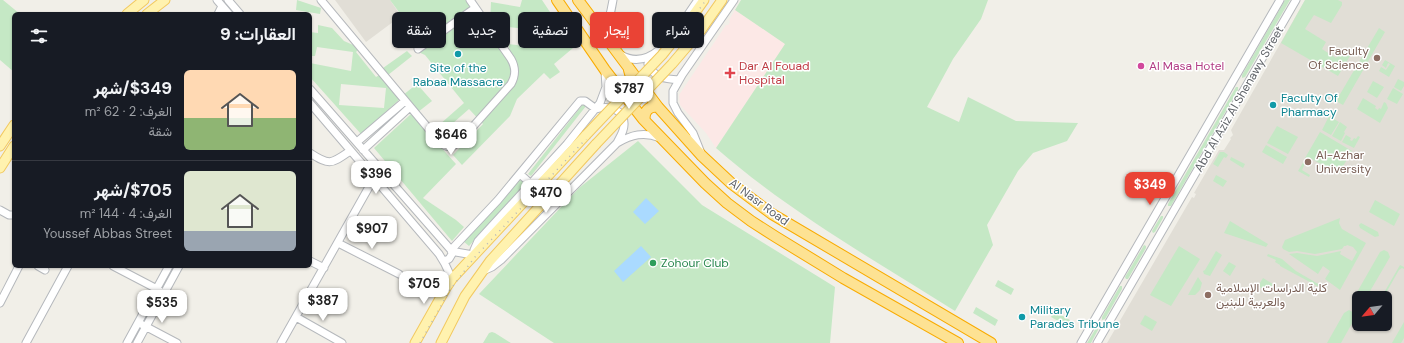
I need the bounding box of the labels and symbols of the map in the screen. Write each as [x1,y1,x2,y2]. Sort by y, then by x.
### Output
street label: Abd Al Aziz Al Shenawy Street [1191,23,1288,175]
place label: Faculty Of Science [1308,43,1369,73]
marker: Site of the Rabaa Massacre [453,49,463,59]
marker: Faculty Of Science [1372,53,1382,63]
place label: Dar Al Fouad Hospital [739,58,809,88]
place label: Al Masa Hotel [1149,58,1224,74]
place label: Site of the Rabaa Massacre [413,60,503,90]
marker: Al Masa Hotel [1136,61,1146,71]
marker: Dar Al Fouad Hospital [724,67,736,79]
pin: $787 [605,76,653,110]
place label: Faculty Of Pharmacy [1281,90,1338,120]
marker: Faculty Of Pharmacy [1268,100,1278,110]
pin: $646 [427,122,475,156]
place label: Al-Azhar University [1316,147,1372,177]
marker: Al-Azhar University [1303,157,1313,167]
pin: $396 [352,161,400,195]
pin: $349 [1126,172,1174,206]
street label: Al Nasr Road [726,175,792,229]
pin: $470 [522,180,570,214]
pin: $907 [348,216,396,250]
place label: Zohour Club [661,255,729,271]
marker: Zohour Club [648,258,658,268]
pin: $705 [400,271,448,305]
place label: كلية الدراسات الإسلامية والعربية للبنين [1216,280,1327,310]
pin: $387 [299,288,347,322]
pin: $535 [138,290,186,324]
marker: كلية الدراسات الإسلامية والعربية للبنين [1203,290,1213,300]
north arrow [1352,291,1392,331]
place label: Military Parades Tribune [1030,302,1119,332]
marker: Military Parades Tribune [1017,312,1027,322]

